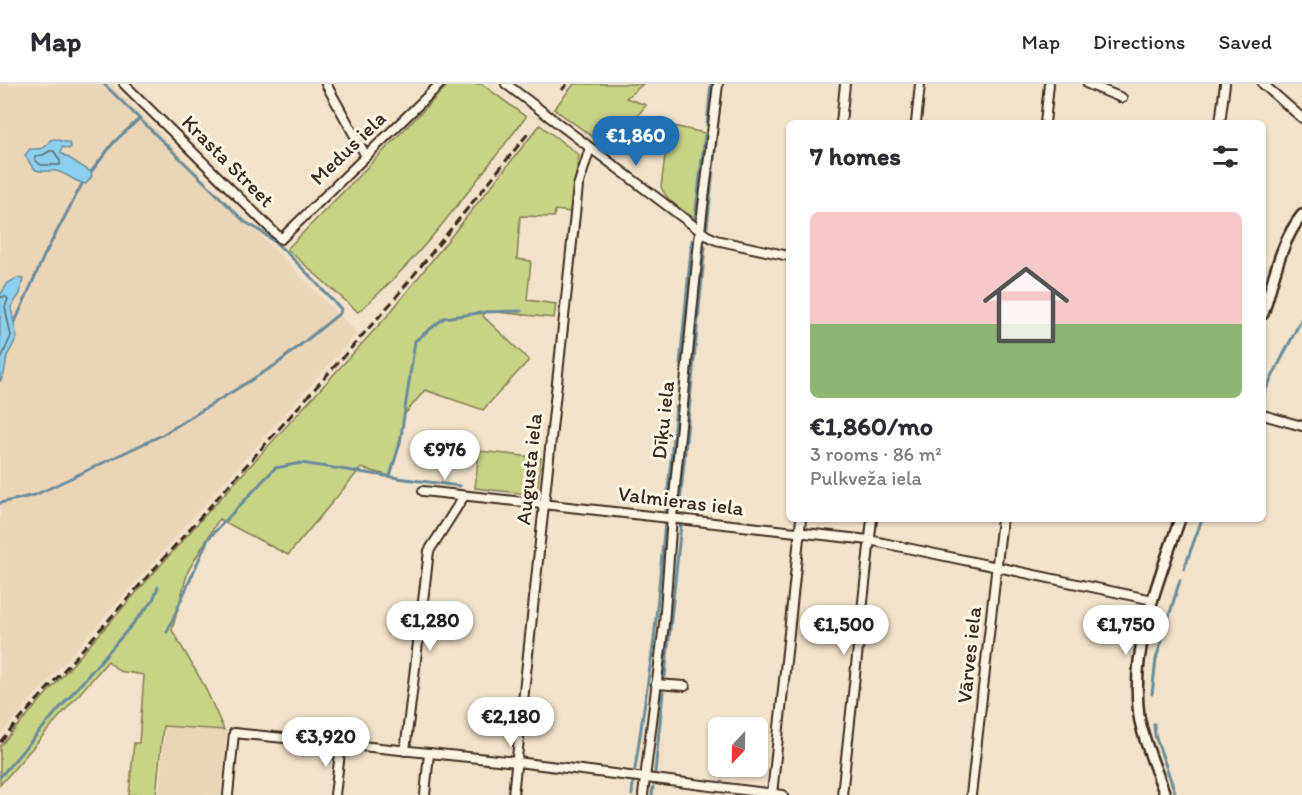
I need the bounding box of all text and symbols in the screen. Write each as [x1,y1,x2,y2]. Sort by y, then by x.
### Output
text: Map [30,24,81,58]
text: Map [1022,29,1060,54]
text: Directions [1093,29,1185,54]
text: Saved [1218,29,1272,54]
street label: Medus iela [305,106,391,190]
street label: Krasta Street [177,109,280,212]
pin: €1,860 [587,116,685,167]
text: €1,860 [606,123,666,147]
text: 7 homes [810,140,901,172]
icon: filters [1209,140,1242,173]
icon: home [972,251,1080,359]
street label: Dīķu iela [646,379,679,460]
text: €1,860/mo [810,410,933,442]
street label: Augusta iela [510,412,547,526]
pin: €976 [409,430,481,481]
text: €976 [424,437,466,461]
text: 3 rooms · 86 m² [810,442,942,466]
text: Pulkveža iela [810,466,922,490]
street label: Valmieras iela [617,480,745,521]
pin: €1,280 [381,601,479,652]
pin: €1,500 [795,605,893,656]
street label: Vārves iela [951,605,986,705]
pin: €1,750 [1077,605,1175,656]
text: €1,280 [400,608,460,632]
text: €1,500 [814,612,874,636]
text: €1,750 [1097,612,1155,636]
pin: €2,180 [462,697,560,748]
text: €2,180 [481,704,541,728]
pin: €3,920 [277,717,375,768]
north arrow [708,717,768,777]
map controls [708,717,768,777]
text: €3,920 [296,724,356,748]

